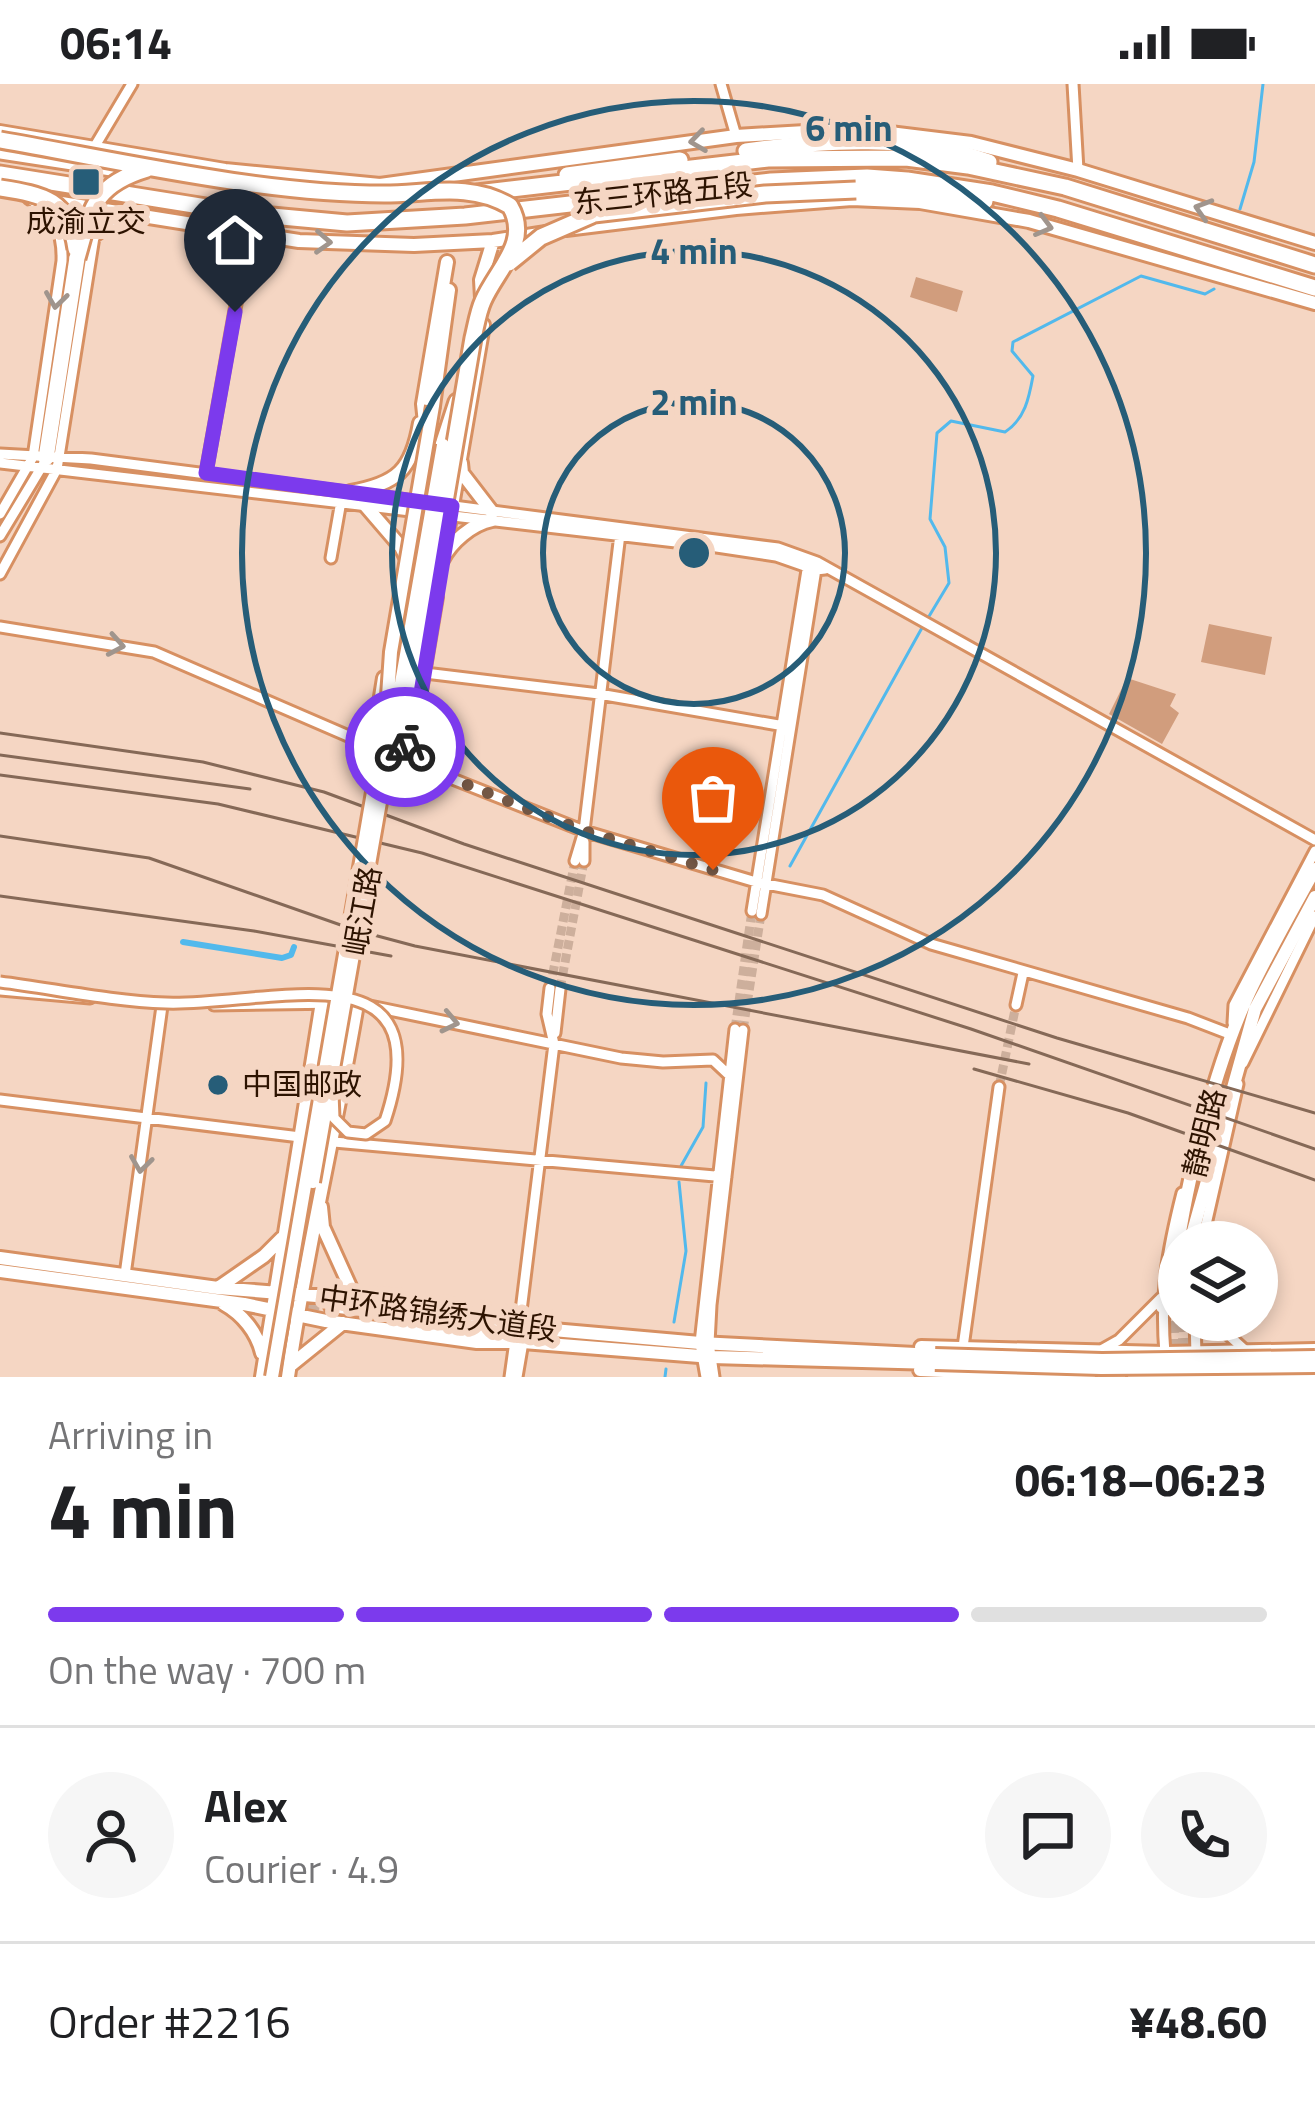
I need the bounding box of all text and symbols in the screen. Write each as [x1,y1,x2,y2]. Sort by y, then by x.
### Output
text: 06:14 [60,8,172,76]
text: 6 min [805,100,893,155]
one-way arrow [688,128,708,154]
street label: 东三环路五段 [571,161,755,225]
marker: 成渝立交 [70,166,102,198]
pin [184,189,286,312]
place label: 成渝立交 [26,198,146,244]
one-way arrow [1193,198,1214,223]
icon: home [202,207,268,273]
one-way arrow [1033,211,1054,236]
text: 4 min [650,223,738,278]
one-way arrow [314,229,333,255]
one-way arrow [44,290,70,310]
text: 2 min [650,374,738,429]
centre of rings [673,532,715,574]
one-way arrow [105,632,125,657]
courier [345,687,465,807]
icon: bike [372,714,438,780]
pin [662,747,764,870]
icon: bag [680,765,746,831]
street label: 岷江路 [332,863,392,959]
one-way arrow [439,1009,459,1034]
place label: 中国邮政 [242,1061,362,1107]
marker: 中国邮政 [205,1072,231,1098]
street label: 静明路 [1171,1084,1237,1182]
one-way arrow [129,1154,155,1173]
map controls [1158,1221,1278,1341]
button: layers [1158,1221,1278,1341]
street label: 中环路锦绣大道段 [316,1274,560,1352]
text: Arriving in [48,1405,213,1464]
text: 06:18–06:23 [1015,1445,1267,1513]
text: 4 min [48,1450,238,1568]
text: On the way · 700 m [48,1640,366,1699]
text: Alex [204,1771,288,1839]
button: person [48,1772,174,1898]
button: chat [985,1772,1111,1898]
button: phone [1141,1772,1267,1898]
text: Courier · 4.9 [204,1839,399,1898]
text: Order #2216 [48,1987,291,2055]
text: ¥48.60 [1129,1987,1267,2055]

